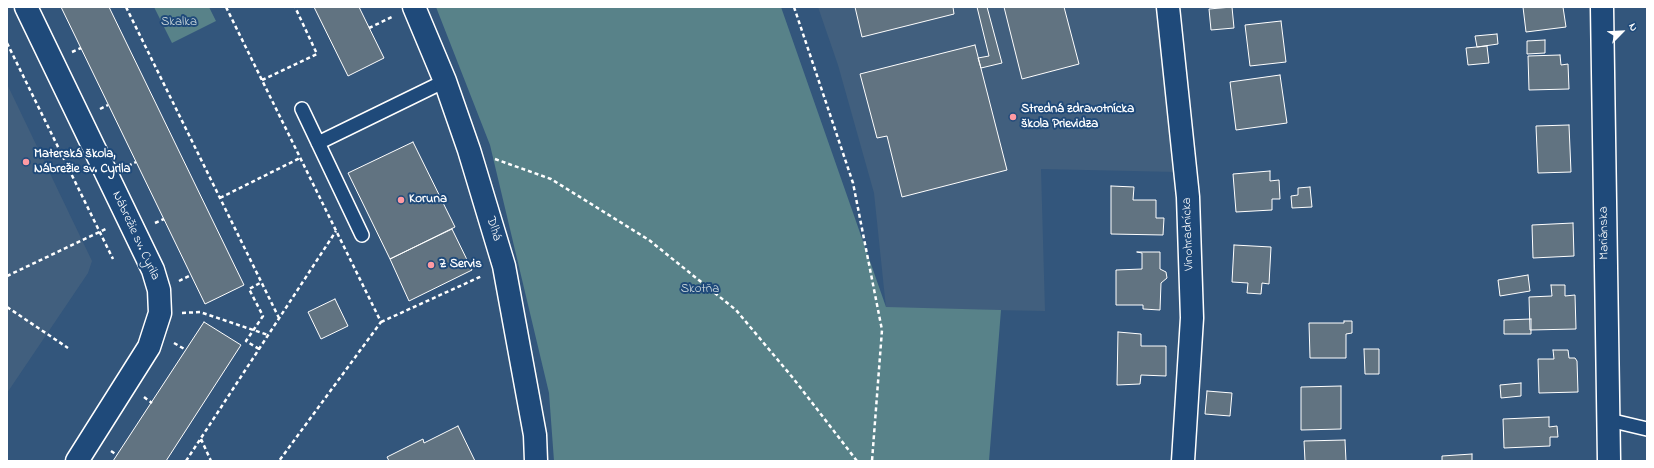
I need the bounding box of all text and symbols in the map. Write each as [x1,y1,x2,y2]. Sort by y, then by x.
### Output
north arrow [1602,12,1642,52]
park label: Skalka [161,15,197,31]
text: N [1624,20,1642,34]
place label: Stredná zdravotnícka škola Prievidza [1021,102,1134,133]
marker: Stredná zdravotnícka škola Prievidza [1008,112,1018,122]
place label: Materská škola, Nábrežie sv. Cyrila [34,147,130,178]
marker: Materská škola, Nábrežie sv. Cyrila [21,157,31,167]
street label: Nábrežie sv. Cyrila [108,189,162,283]
place label: Koruna [409,192,447,208]
marker: Koruna [396,195,406,205]
street label: Vinohradnícka [1180,197,1198,271]
street label: Mariánska [1597,206,1613,260]
street label: Dlhá [482,215,504,243]
place label: Z Servis [439,257,482,273]
marker: Z Servis [426,260,436,270]
park label: Skotňa [681,282,719,298]

